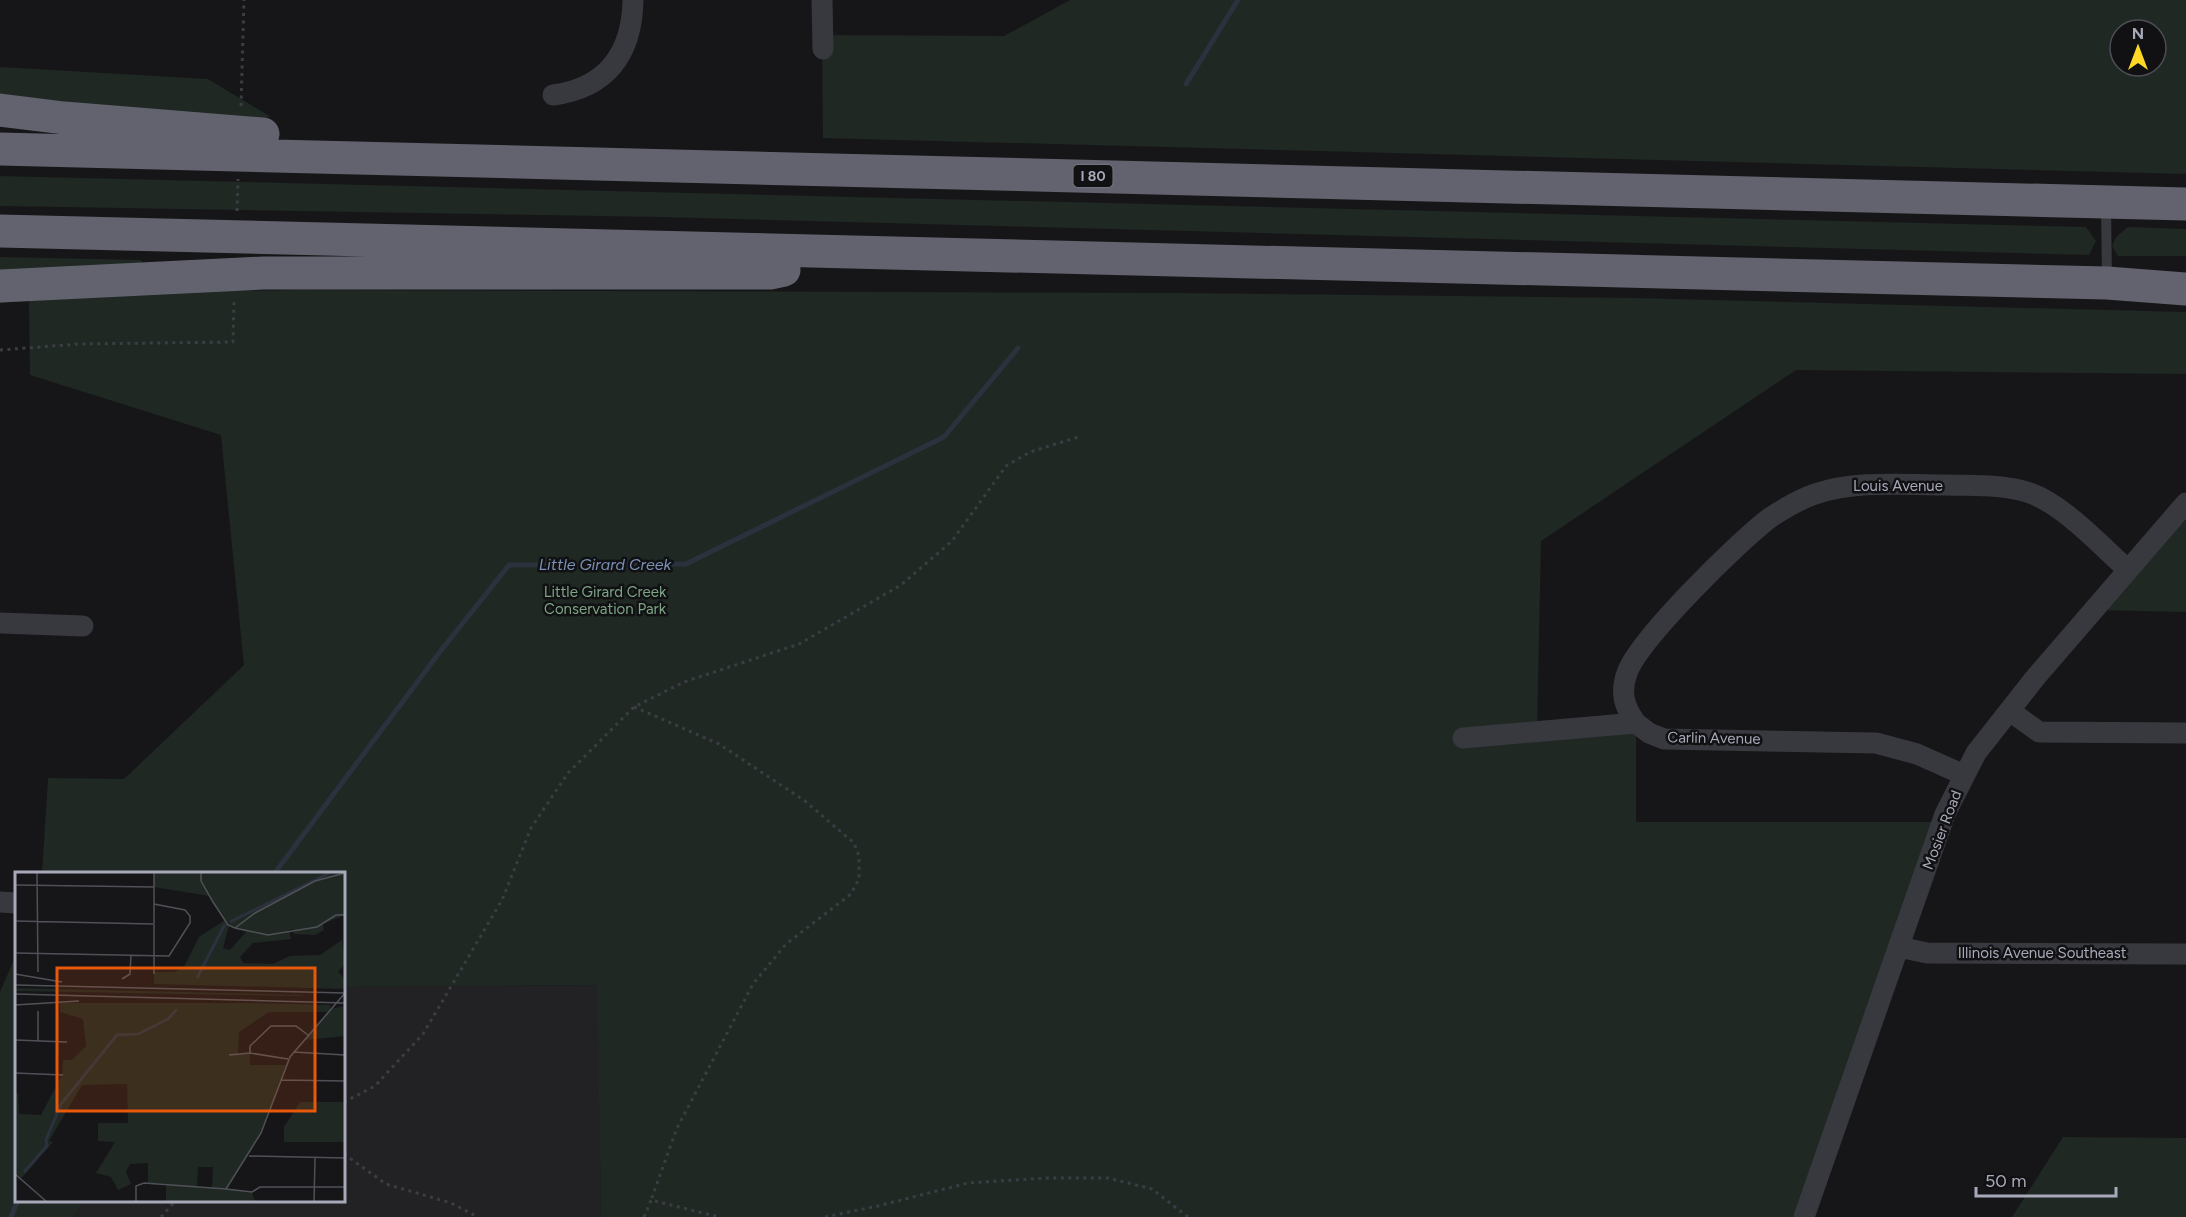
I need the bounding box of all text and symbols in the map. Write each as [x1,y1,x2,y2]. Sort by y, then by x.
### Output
north arrow [2108,18,2168,78]
text: N [2132,24,2144,43]
road number: I 80 [1074,165,1112,187]
street label: Louis Avenue [1853,477,1943,495]
water label: Little Girard Creek [539,555,672,574]
park label: Little Girard Creek Conservation Park [544,583,667,618]
street label: Carlin Avenue [1667,728,1761,748]
street label: Mosier Road [1919,788,1965,872]
inset map [15,872,345,1202]
street label: Illinois Avenue Southeast [1958,944,2127,962]
scale bar [1976,1160,2116,1198]
text: 50 m [1985,1170,2027,1192]

